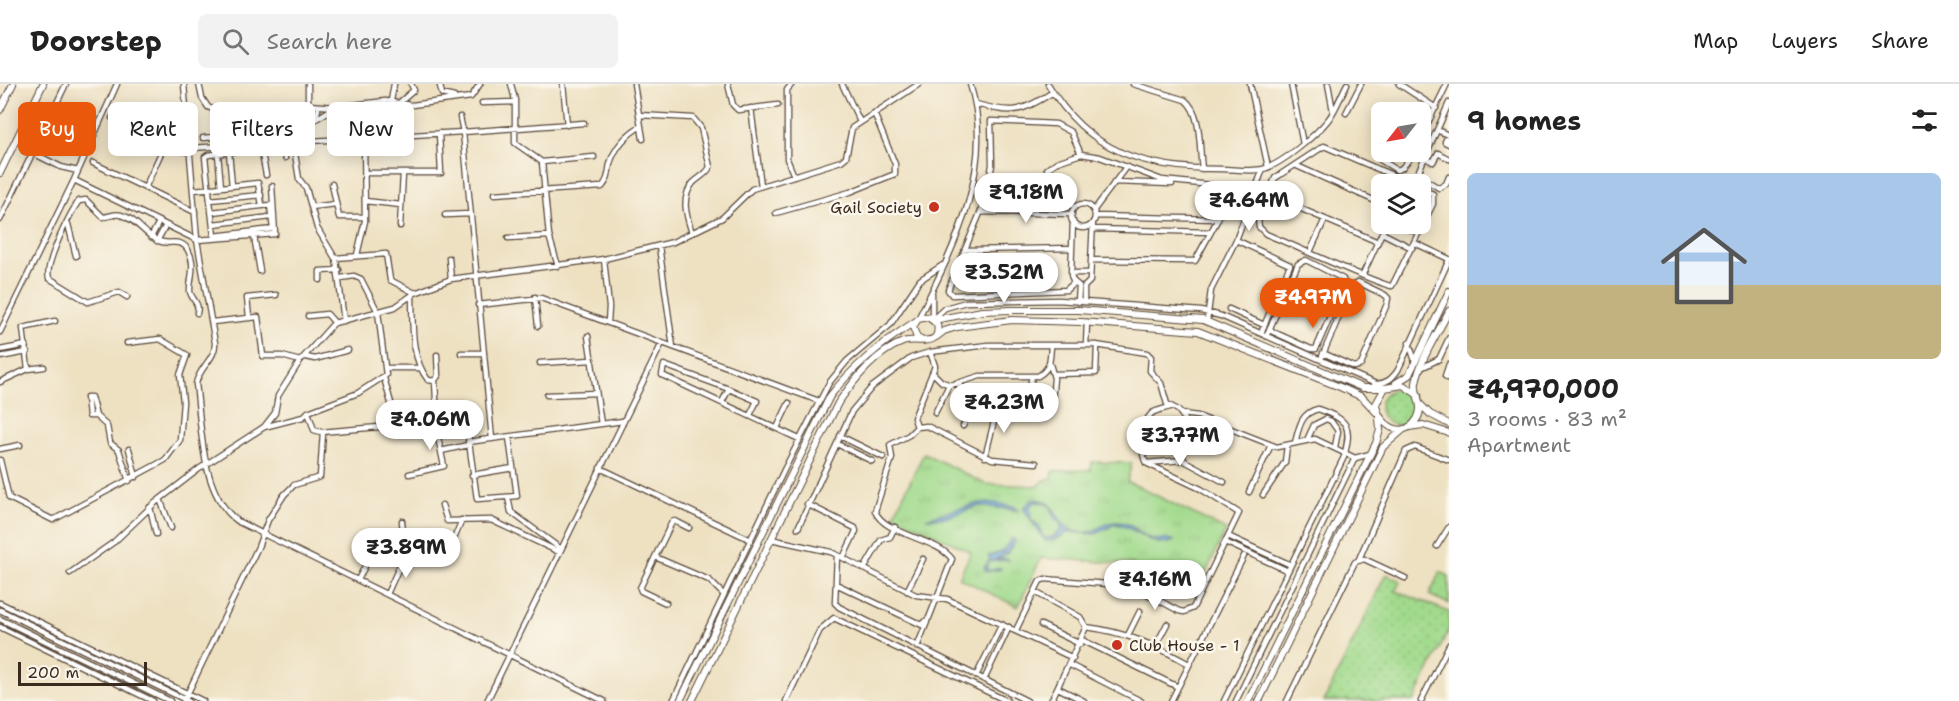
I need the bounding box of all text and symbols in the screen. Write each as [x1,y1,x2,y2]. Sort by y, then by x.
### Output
search box [198,14,618,68]
text: Doorstep [30,22,162,60]
icon: search [219,25,252,58]
text: Search here [267,27,393,56]
text: Map [1693,27,1738,55]
text: Layers [1771,27,1838,55]
text: Share [1871,27,1929,55]
chip: Buy [18,102,96,156]
chip: Rent [108,102,198,156]
chip: Filters [210,102,315,156]
chip: New [327,102,414,156]
north arrow [1371,102,1431,162]
map controls [1371,102,1431,234]
text: 9 homes [1467,103,1581,138]
icon: filters [1908,104,1941,137]
pin: ₹9.18M [977,173,1075,224]
button: layers [1371,174,1431,234]
text: ₹9.18M [988,179,1064,205]
pin: ₹4.64M [1200,181,1298,232]
text: ₹4.64M [1209,187,1289,213]
place label: Gail Society [830,197,922,218]
marker: Gail Society [927,200,941,214]
icon: home [1650,212,1758,320]
pin: ₹3.52M [955,253,1053,304]
text: ₹3.52M [964,259,1044,285]
pin: ₹4.97M [1264,278,1362,329]
text: ₹4.97M [1274,284,1352,310]
text: ₹4,970,000 [1467,371,1619,406]
pin: ₹4.23M [955,383,1053,434]
text: ₹4.23M [964,389,1044,415]
pin: ₹4.06M [381,400,479,451]
text: ₹4.06M [390,406,470,432]
text: 3 rooms · 83 m² [1467,406,1627,432]
pin: ₹3.77M [1131,416,1229,467]
text: ₹3.77M [1141,422,1219,448]
text: Apartment [1467,432,1571,458]
pin: ₹3.89M [357,528,455,579]
text: ₹3.89M [365,534,447,560]
pin: ₹4.16M [1106,560,1204,611]
text: ₹4.16M [1118,566,1192,592]
place label: Club House - 1 [1129,635,1240,656]
marker: Club House - 1 [1110,638,1124,652]
scale bar [18,659,147,686]
text: 200 m [27,662,79,683]

